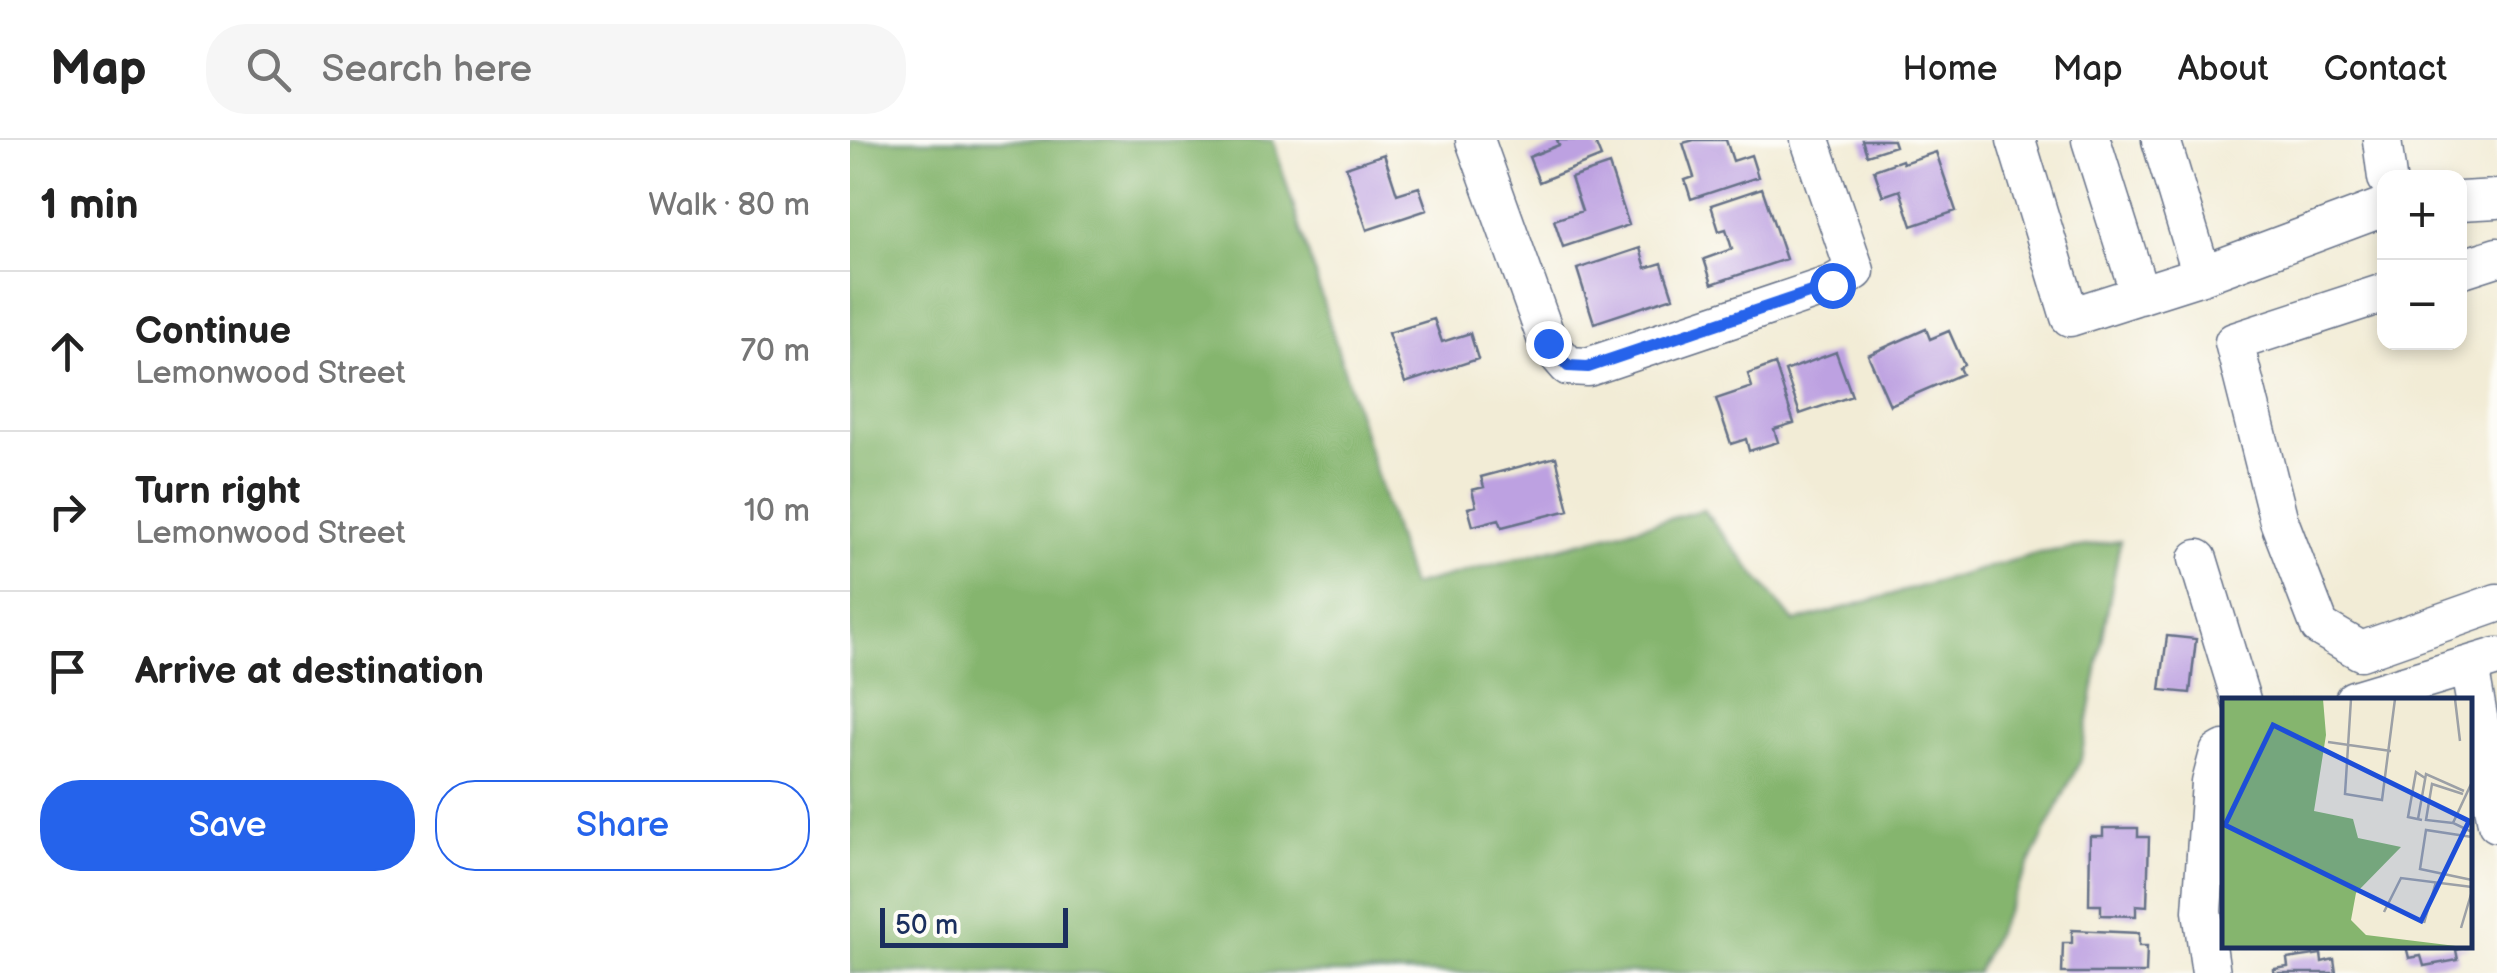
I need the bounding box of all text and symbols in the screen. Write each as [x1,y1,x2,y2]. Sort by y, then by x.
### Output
search box [206,24,906,114]
text: Map [50,41,146,98]
icon: search [241,42,296,97]
text: Search here [321,47,532,92]
text: Home [1902,48,1997,91]
text: Map [2052,48,2123,91]
text: About [2178,48,2269,91]
text: Contact [2324,48,2447,91]
map controls [2377,170,2467,350]
button: + [2377,170,2467,260]
text: 1 min [40,180,139,231]
text: Walk · 80 m [648,186,810,225]
button: − [2377,260,2467,350]
route start [1810,263,1856,309]
text: Continue [135,309,291,354]
route end [1526,321,1572,367]
icon: ahead [40,324,95,379]
text: 70 m [740,332,810,371]
text: Lemonwood Street [135,354,406,393]
text: Turn right [135,469,300,514]
icon: right [40,484,95,539]
text: 10 m [744,492,810,531]
text: Lemonwood Street [135,514,406,553]
icon: arrive [40,644,95,699]
text: Arrive at destination [135,649,484,694]
inset map [2222,698,2472,948]
button: Save [40,780,415,871]
button: Share [435,780,810,871]
scale bar [880,903,1068,948]
text: 50 m [895,909,958,942]

